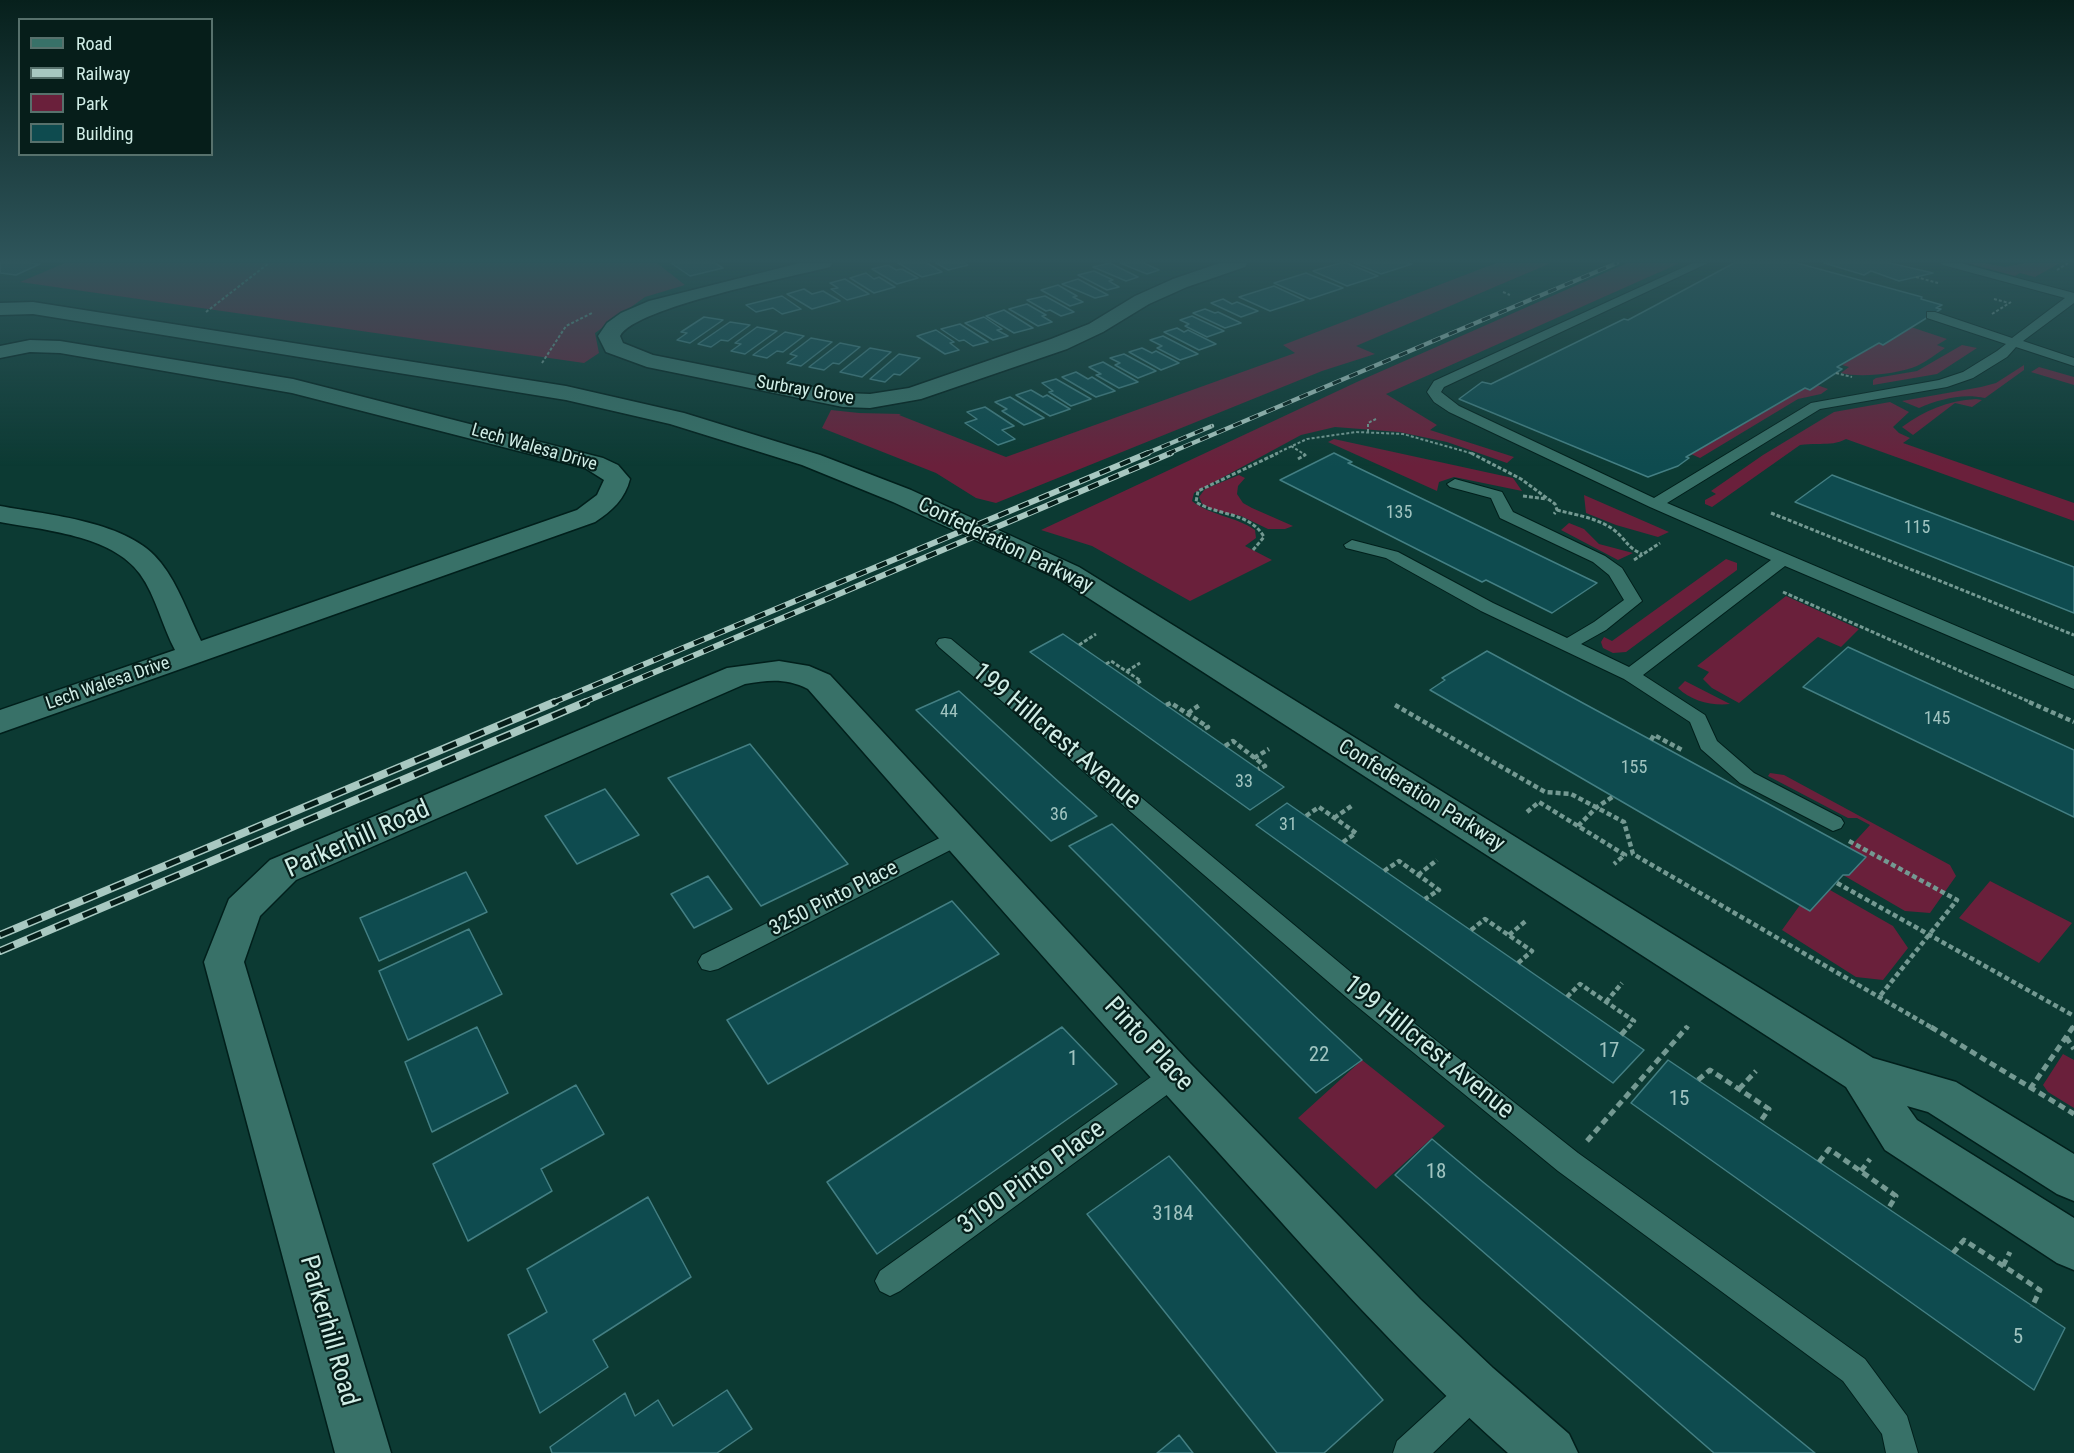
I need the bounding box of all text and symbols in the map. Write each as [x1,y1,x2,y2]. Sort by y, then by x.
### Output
legend [18,18,213,156]
text: Road [76,33,112,54]
text: Railway [76,63,130,84]
text: Park [76,93,108,114]
text: Building [76,123,133,144]
street label: Surbray Grove [755,372,855,410]
street label: Lech Walesa Drive [469,420,599,476]
street label: Confederation Parkway [913,493,1097,599]
house number: 135 [1386,502,1412,524]
house number: 115 [1904,517,1930,539]
street label: Lech Walesa Drive [43,653,173,715]
street label: 199 Hillcrest Avenue [965,657,1147,817]
house number: 44 [940,701,958,723]
house number: 145 [1924,708,1950,730]
street label: Confederation Parkway [1333,735,1509,857]
house number: 155 [1621,757,1647,779]
house number: 33 [1235,771,1253,793]
street label: Parkerhill Road [281,794,435,886]
house number: 36 [1050,804,1068,826]
house number: 31 [1279,814,1297,836]
street label: 3250 Pinto Place [766,856,902,942]
street label: 199 Hillcrest Avenue [1336,970,1520,1126]
street label: Pinto Place [1097,992,1199,1098]
house number: 17 [1599,1039,1619,1065]
house number: 22 [1309,1043,1329,1069]
house number: 1 [1068,1047,1078,1073]
house number: 15 [1669,1087,1689,1113]
street label: 3190 Pinto Place [953,1114,1111,1242]
house number: 18 [1426,1160,1446,1186]
house number: 3184 [1152,1202,1194,1228]
street label: Parkerhill Road [292,1252,364,1410]
house number: 5 [2013,1325,2023,1351]

